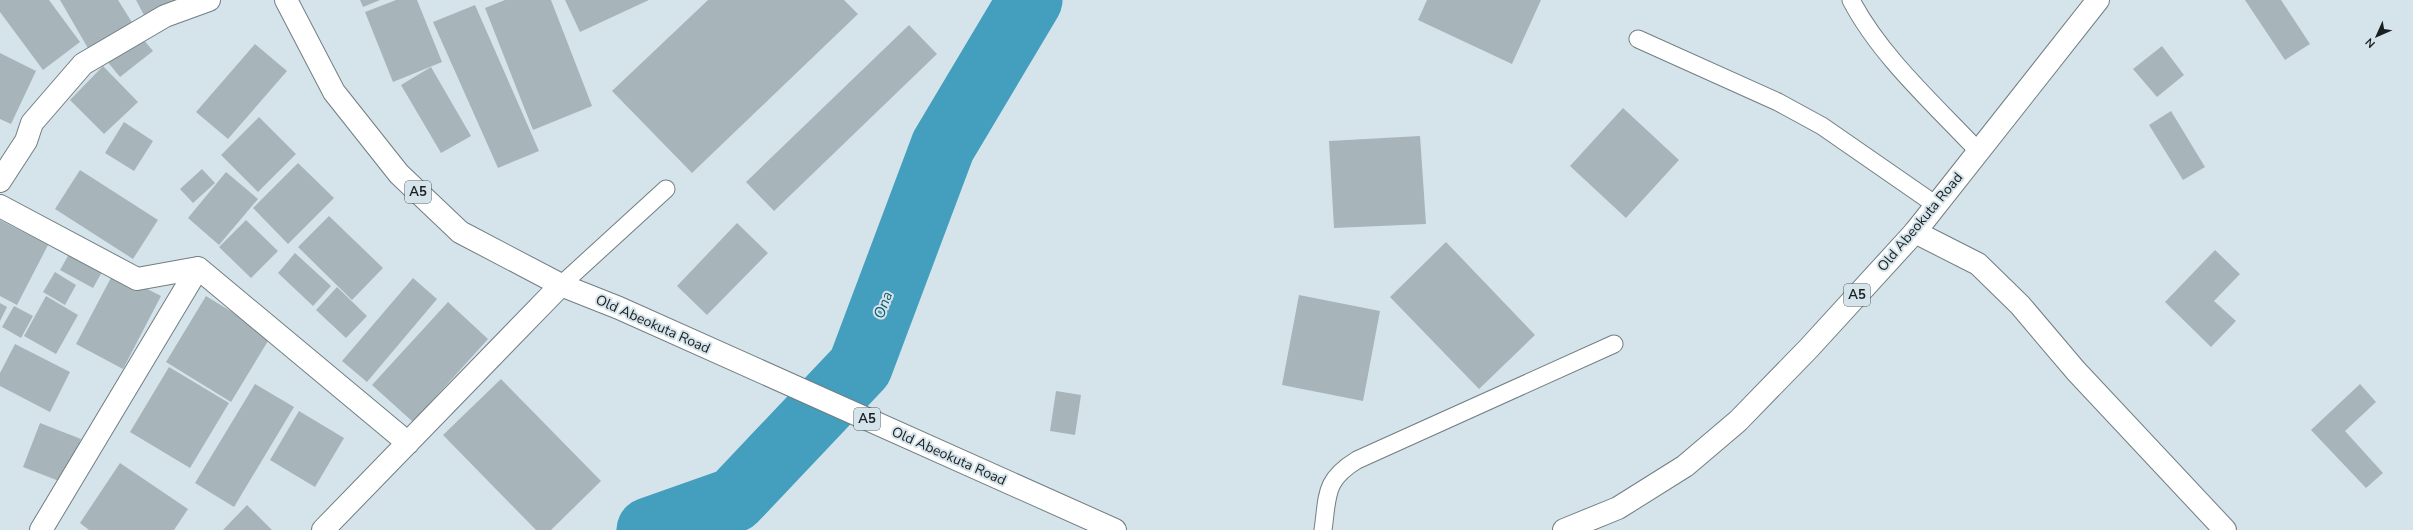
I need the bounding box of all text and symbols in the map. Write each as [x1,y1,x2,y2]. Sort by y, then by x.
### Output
north arrow [2357,16,2397,56]
text: N [2362,35,2378,51]
street label: Old Abeokuta Road [1873,169,1967,275]
road number: A5 [405,181,431,203]
road number: A5 [1844,284,1870,306]
water label: Ona [869,288,897,322]
street label: Old Abeokuta Road [593,290,713,358]
road number: A5 [854,408,880,430]
street label: Old Abeokuta Road [889,422,1009,490]

